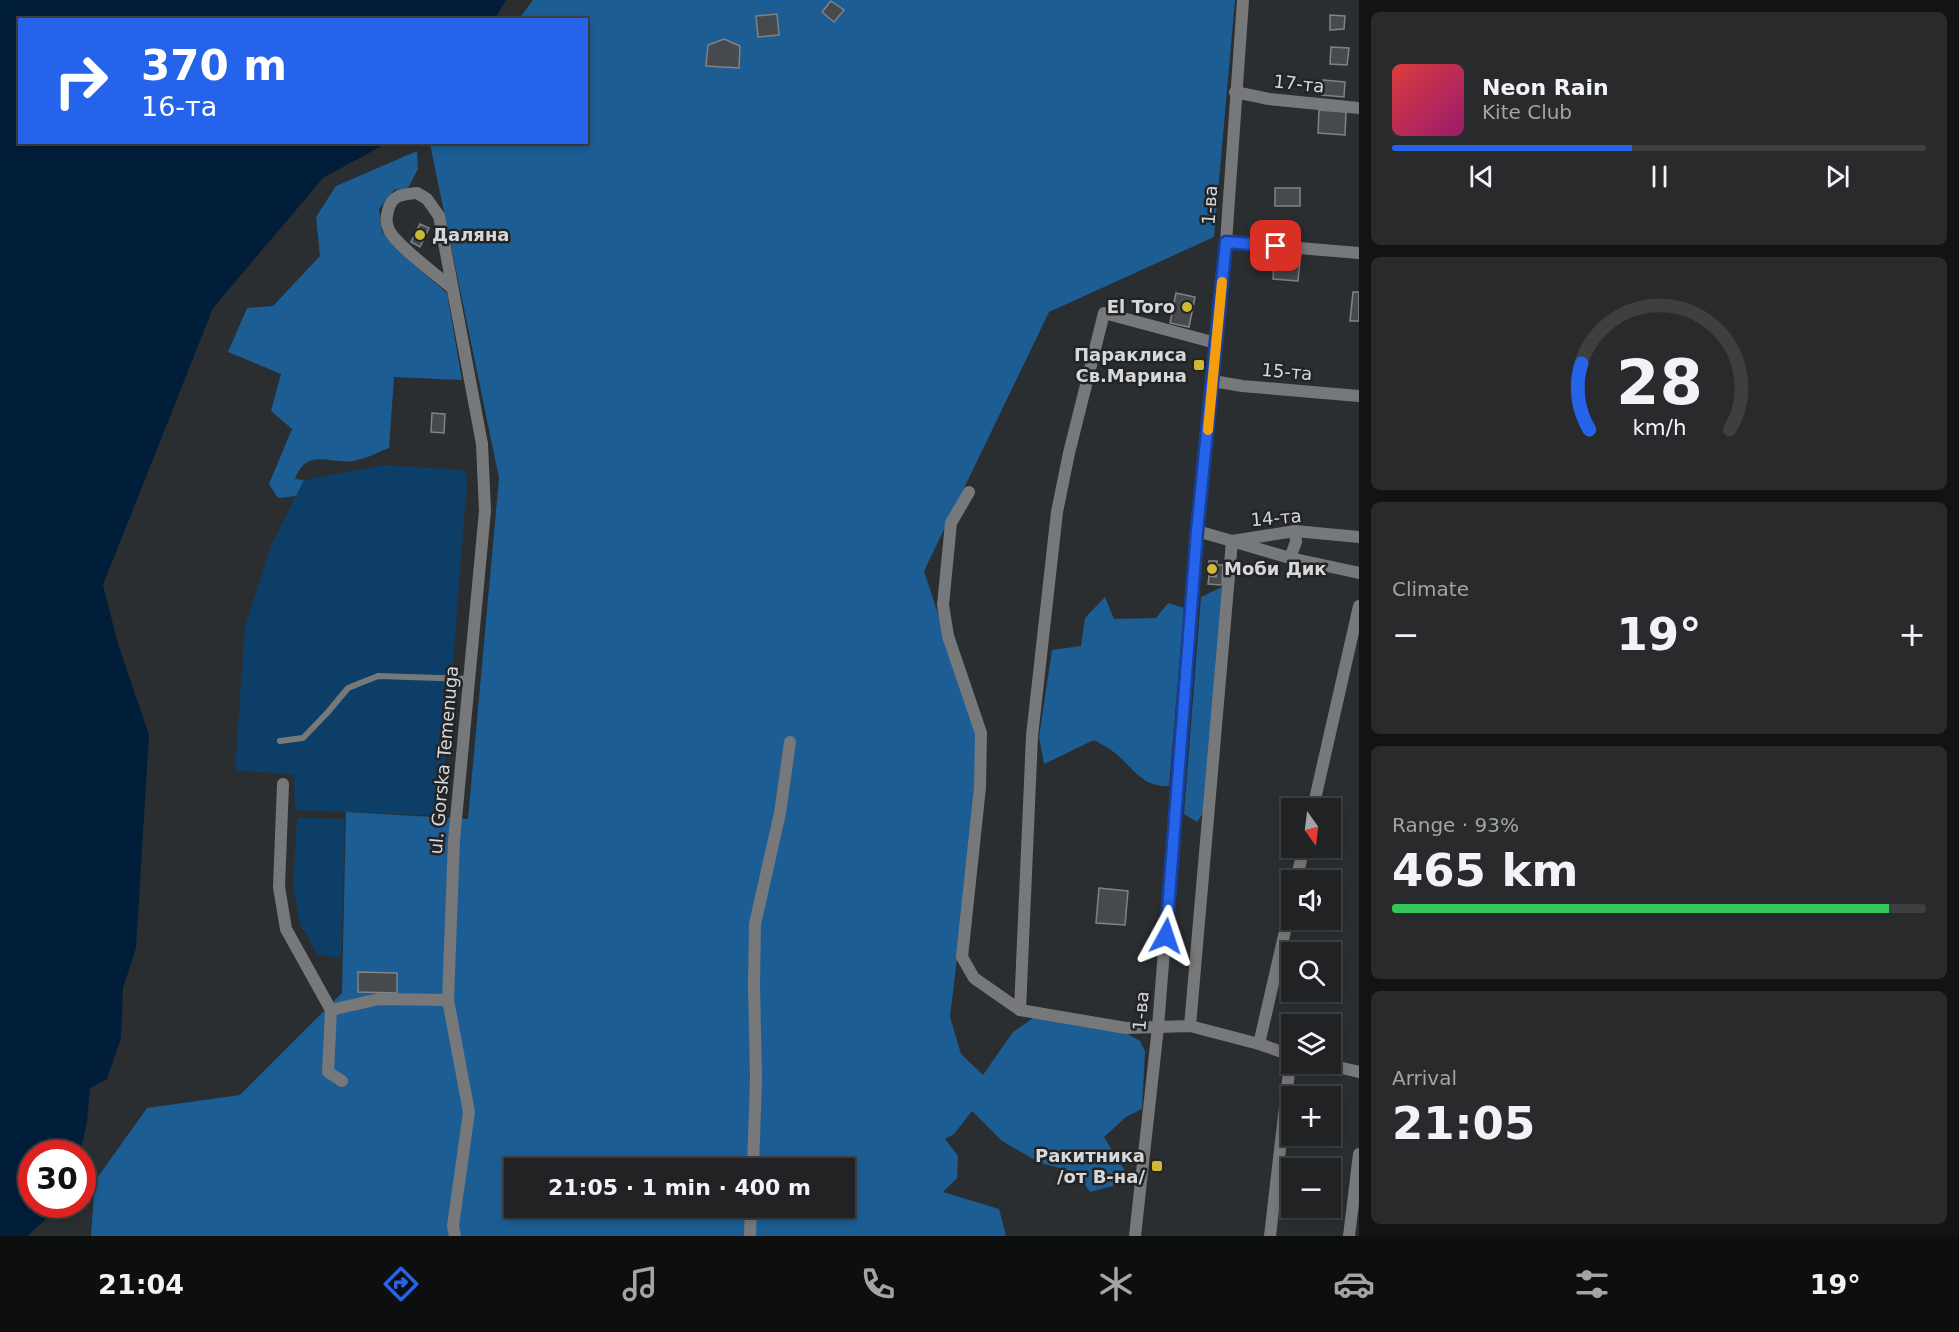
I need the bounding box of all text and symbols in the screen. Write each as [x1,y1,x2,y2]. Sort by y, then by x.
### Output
text: 370 m [141,41,287,90]
icon: right [42,42,120,120]
street label: 17-та [1273,70,1325,97]
text: Neon Rain [1482,75,1609,100]
text: 16-та [141,91,217,122]
text: Kite Club [1482,100,1572,124]
icon: previous [1465,160,1498,193]
icon: pause [1643,160,1676,193]
icon: next [1821,160,1854,193]
street label: 1-ва [1198,184,1221,225]
pin [1250,220,1301,271]
place label: Даляна [432,224,510,245]
marker: Даляна [413,228,427,242]
icon: arrive [1259,229,1292,262]
place label: El Toro [1107,296,1175,317]
marker: El Toro [1180,300,1194,314]
place label: Параклиса Св.Марина [1074,344,1187,386]
text: 28 [1616,346,1702,419]
marker: Параклиса Св.Марина [1192,358,1206,372]
street label: 15-та [1261,359,1313,384]
text: km/h [1632,416,1686,441]
street label: 14-та [1250,505,1302,530]
place label: Моби Дик [1224,558,1327,579]
marker: Моби Дик [1205,562,1219,576]
text: Climate [1392,577,1469,601]
text: 19° [1616,608,1702,661]
text: − [1392,615,1420,654]
text: + [1898,615,1926,654]
street label: ul. Gorska Temenuga [425,665,462,855]
north arrow [1281,798,1341,858]
map controls [1281,798,1341,1218]
text: Range · 93% [1392,813,1519,837]
text: 465 km [1392,844,1578,897]
button: sound [1281,870,1341,930]
position arrow [1134,904,1198,968]
button: search [1281,942,1341,1002]
street label: 1-ва [1128,990,1153,1032]
button: layers [1281,1014,1341,1074]
text: Arrival [1392,1066,1457,1090]
button: + [1281,1086,1341,1146]
text: 21:05 [1392,1097,1535,1150]
speed limit sign: 30 [18,1140,96,1218]
place label: Ракитника /от В-на/ [1035,1145,1145,1187]
button: − [1281,1158,1341,1218]
marker: Ракитника /от В-на/ [1150,1159,1164,1173]
text: 21:05 · 1 min · 400 m [548,1175,811,1200]
icon: directions [380,1263,422,1305]
icon: music [619,1263,661,1305]
icon: phone [857,1263,899,1305]
icon: climate [1095,1263,1137,1305]
icon: car [1333,1263,1375,1305]
icon: filters [1571,1263,1613,1305]
text: 21:04 [98,1269,184,1300]
text: 19° [1810,1269,1861,1300]

